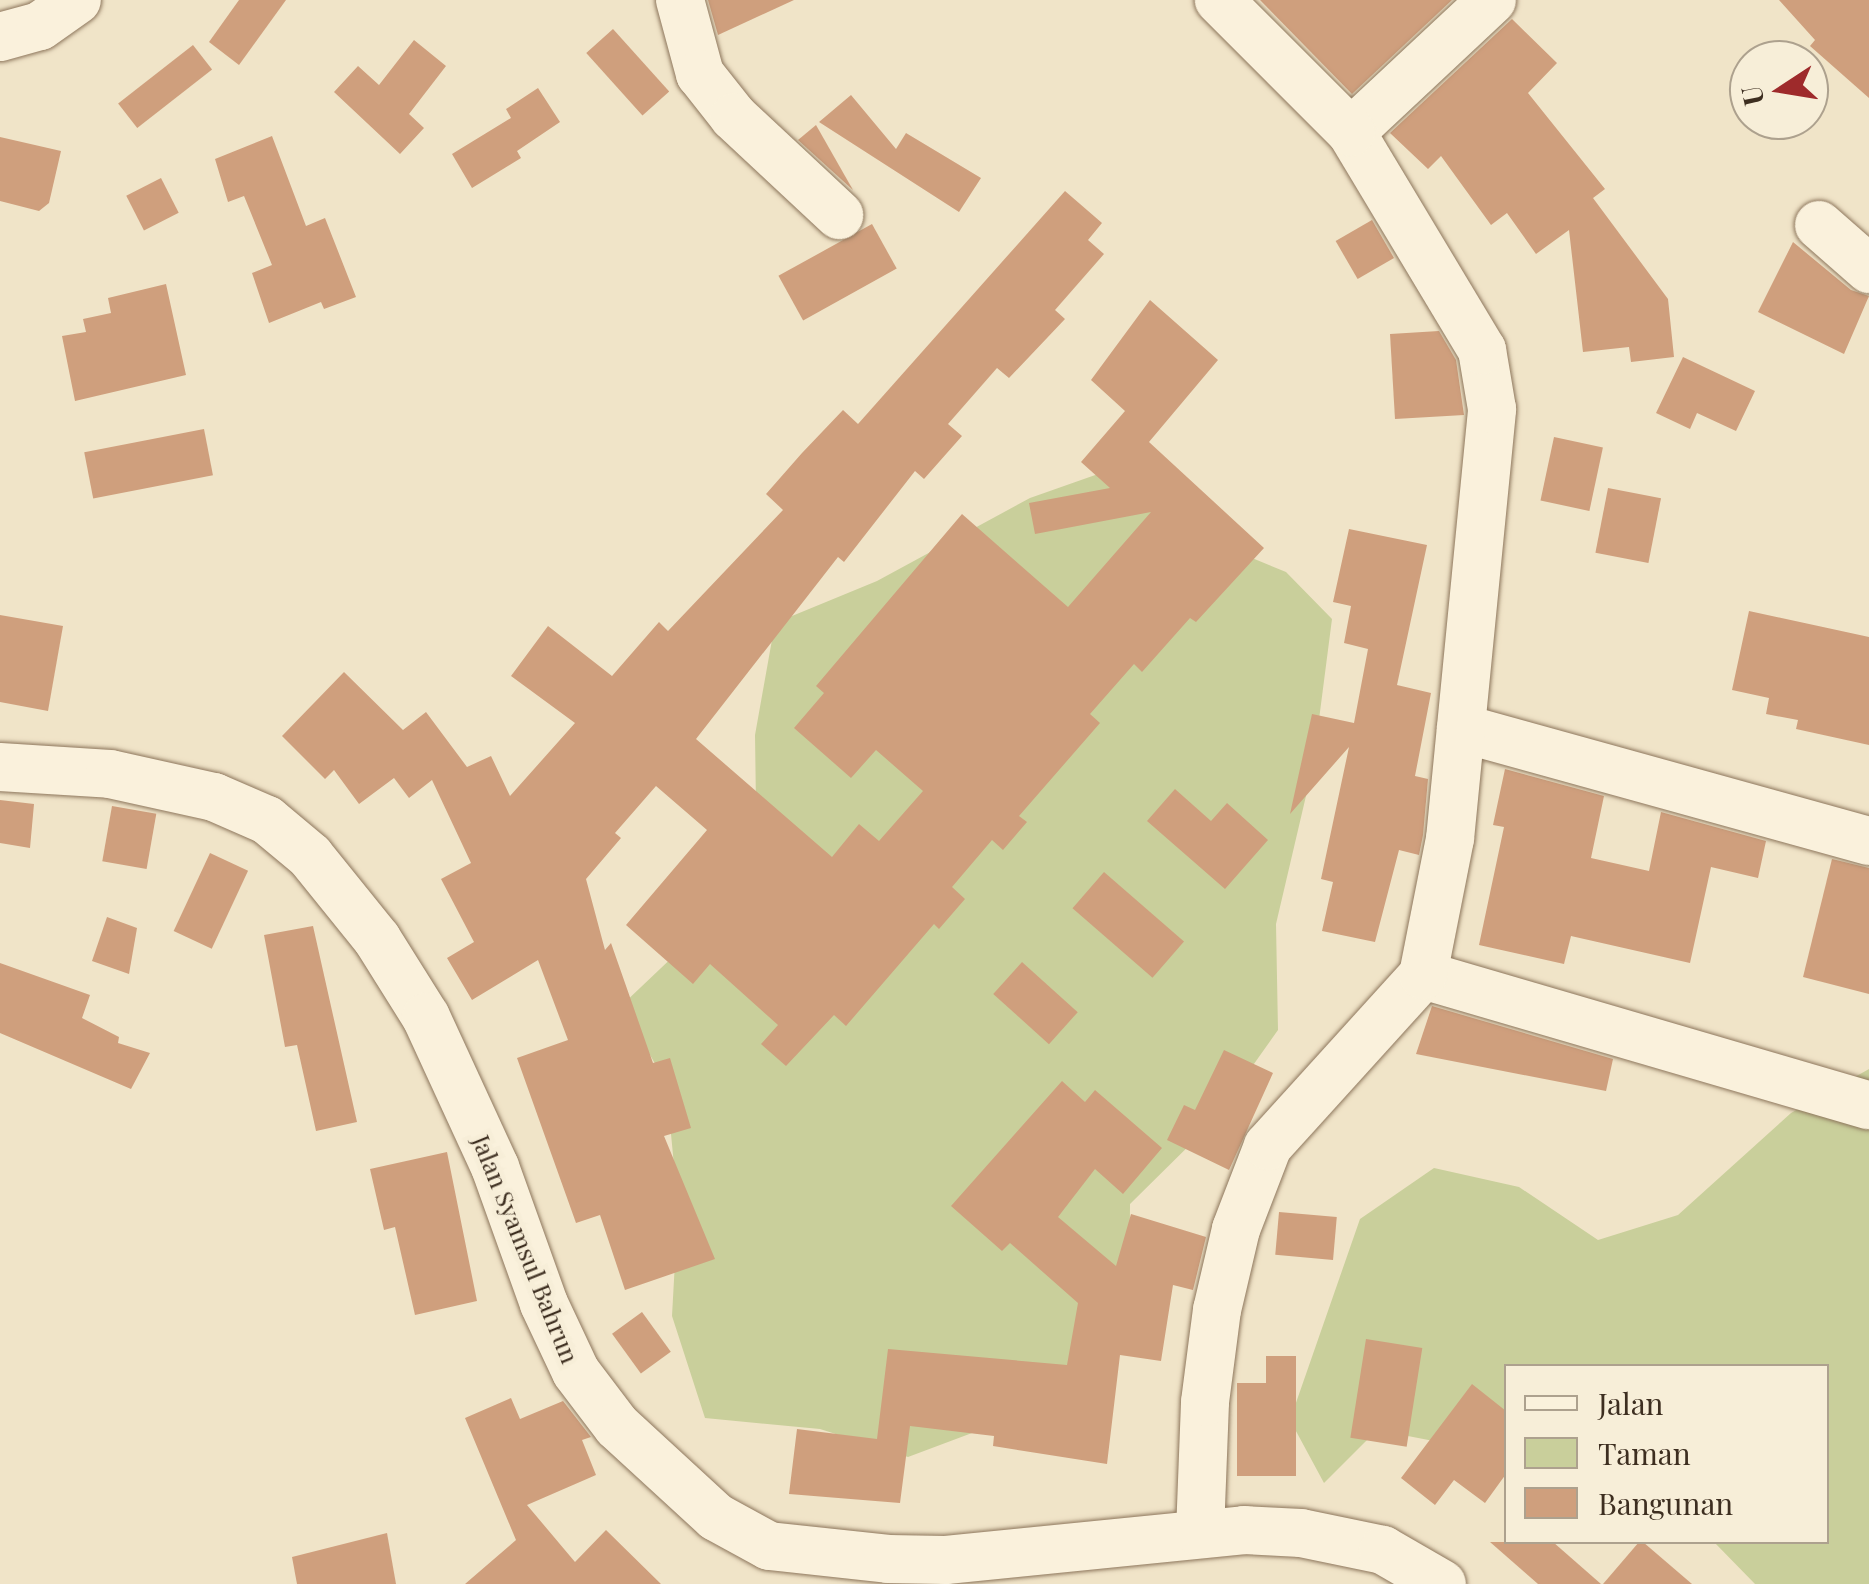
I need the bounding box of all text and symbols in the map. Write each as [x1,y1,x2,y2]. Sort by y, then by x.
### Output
north arrow [1729,40,1829,140]
text: U [1731,83,1771,109]
street label: Jalan Syamsul Bahrun [466,1130,586,1368]
legend [1504,1364,1829,1544]
text: Jalan [1598,1383,1664,1423]
text: Taman [1598,1433,1691,1473]
text: Bangunan [1598,1483,1733,1523]

